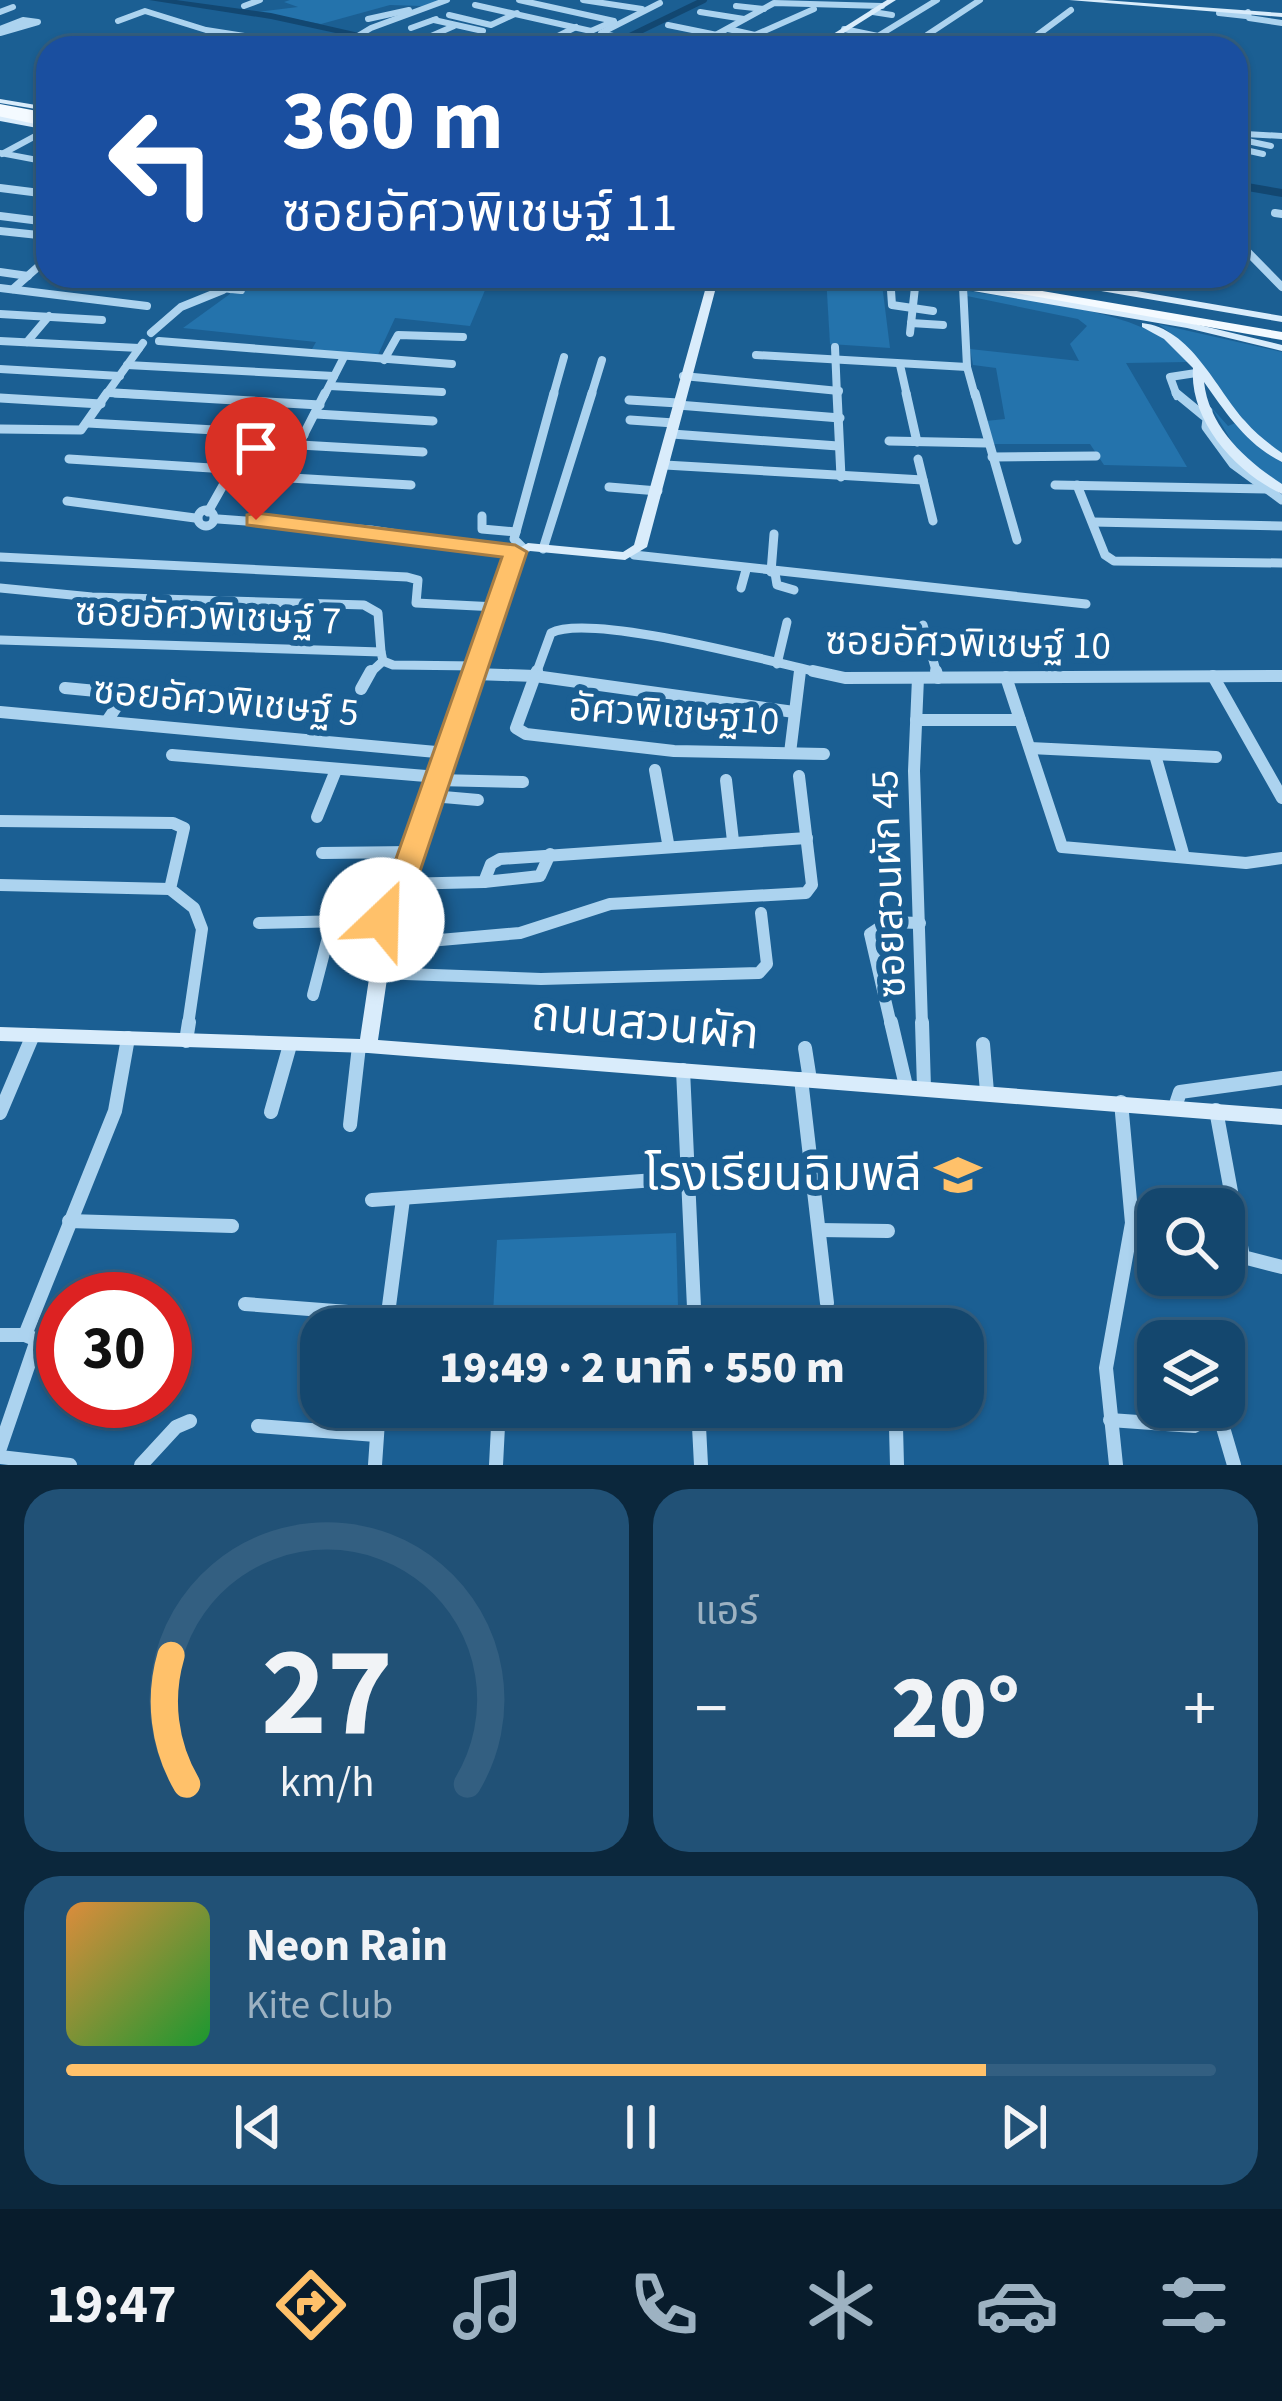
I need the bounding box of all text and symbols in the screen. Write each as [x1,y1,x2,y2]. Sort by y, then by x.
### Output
text: 360 m [282,62,504,182]
icon: left [84,84,240,240]
text: ซอยอัศวพิเชษฐ์ 11 [282,175,678,252]
pin [205,397,307,520]
icon: arrive [223,415,289,481]
street label: ซอยอัศวพิเชษฐ์ 7 [74,584,342,650]
street label: ซอยอัศวพิเชษฐ์ 10 [825,614,1111,674]
street label: ซอยอัศวพิเชษฐ์ 5 [91,662,361,742]
street label: อัศวพิเชษฐ10 [567,680,781,750]
street label: ซอยสวนผัก 45 [857,769,921,999]
position arrow [319,857,445,983]
street label: ถนนสวนผัก [528,980,762,1068]
place label: โรงเรียนฉิมพลี [644,1141,922,1209]
school or university icon: โรงเรียนฉิมพลี [933,1150,983,1200]
map controls [1137,1188,1245,1428]
button: search [1137,1188,1245,1296]
speed limit sign: 30 [36,1272,192,1428]
button: layers [1137,1320,1245,1428]
text: 19:49 · 2 นาที · 550 m [439,1336,845,1400]
text: แอร์ [695,1584,758,1640]
text: 27 [261,1605,392,1783]
text: 20° [891,1645,1020,1773]
text: − [695,1662,728,1756]
text: + [1183,1662,1216,1756]
text: km/h [279,1751,374,1812]
text: Neon Rain [246,1914,448,1978]
text: Kite Club [246,1978,393,2034]
icon: previous [225,2094,291,2160]
icon: pause [608,2094,674,2160]
icon: next [991,2094,1057,2160]
icon: directions [269,2263,353,2347]
icon: music [446,2263,530,2347]
icon: phone [622,2263,706,2347]
icon: climate [799,2263,883,2347]
icon: car [975,2263,1059,2347]
icon: filters [1152,2263,1236,2347]
text: 19:47 [46,2267,177,2344]

